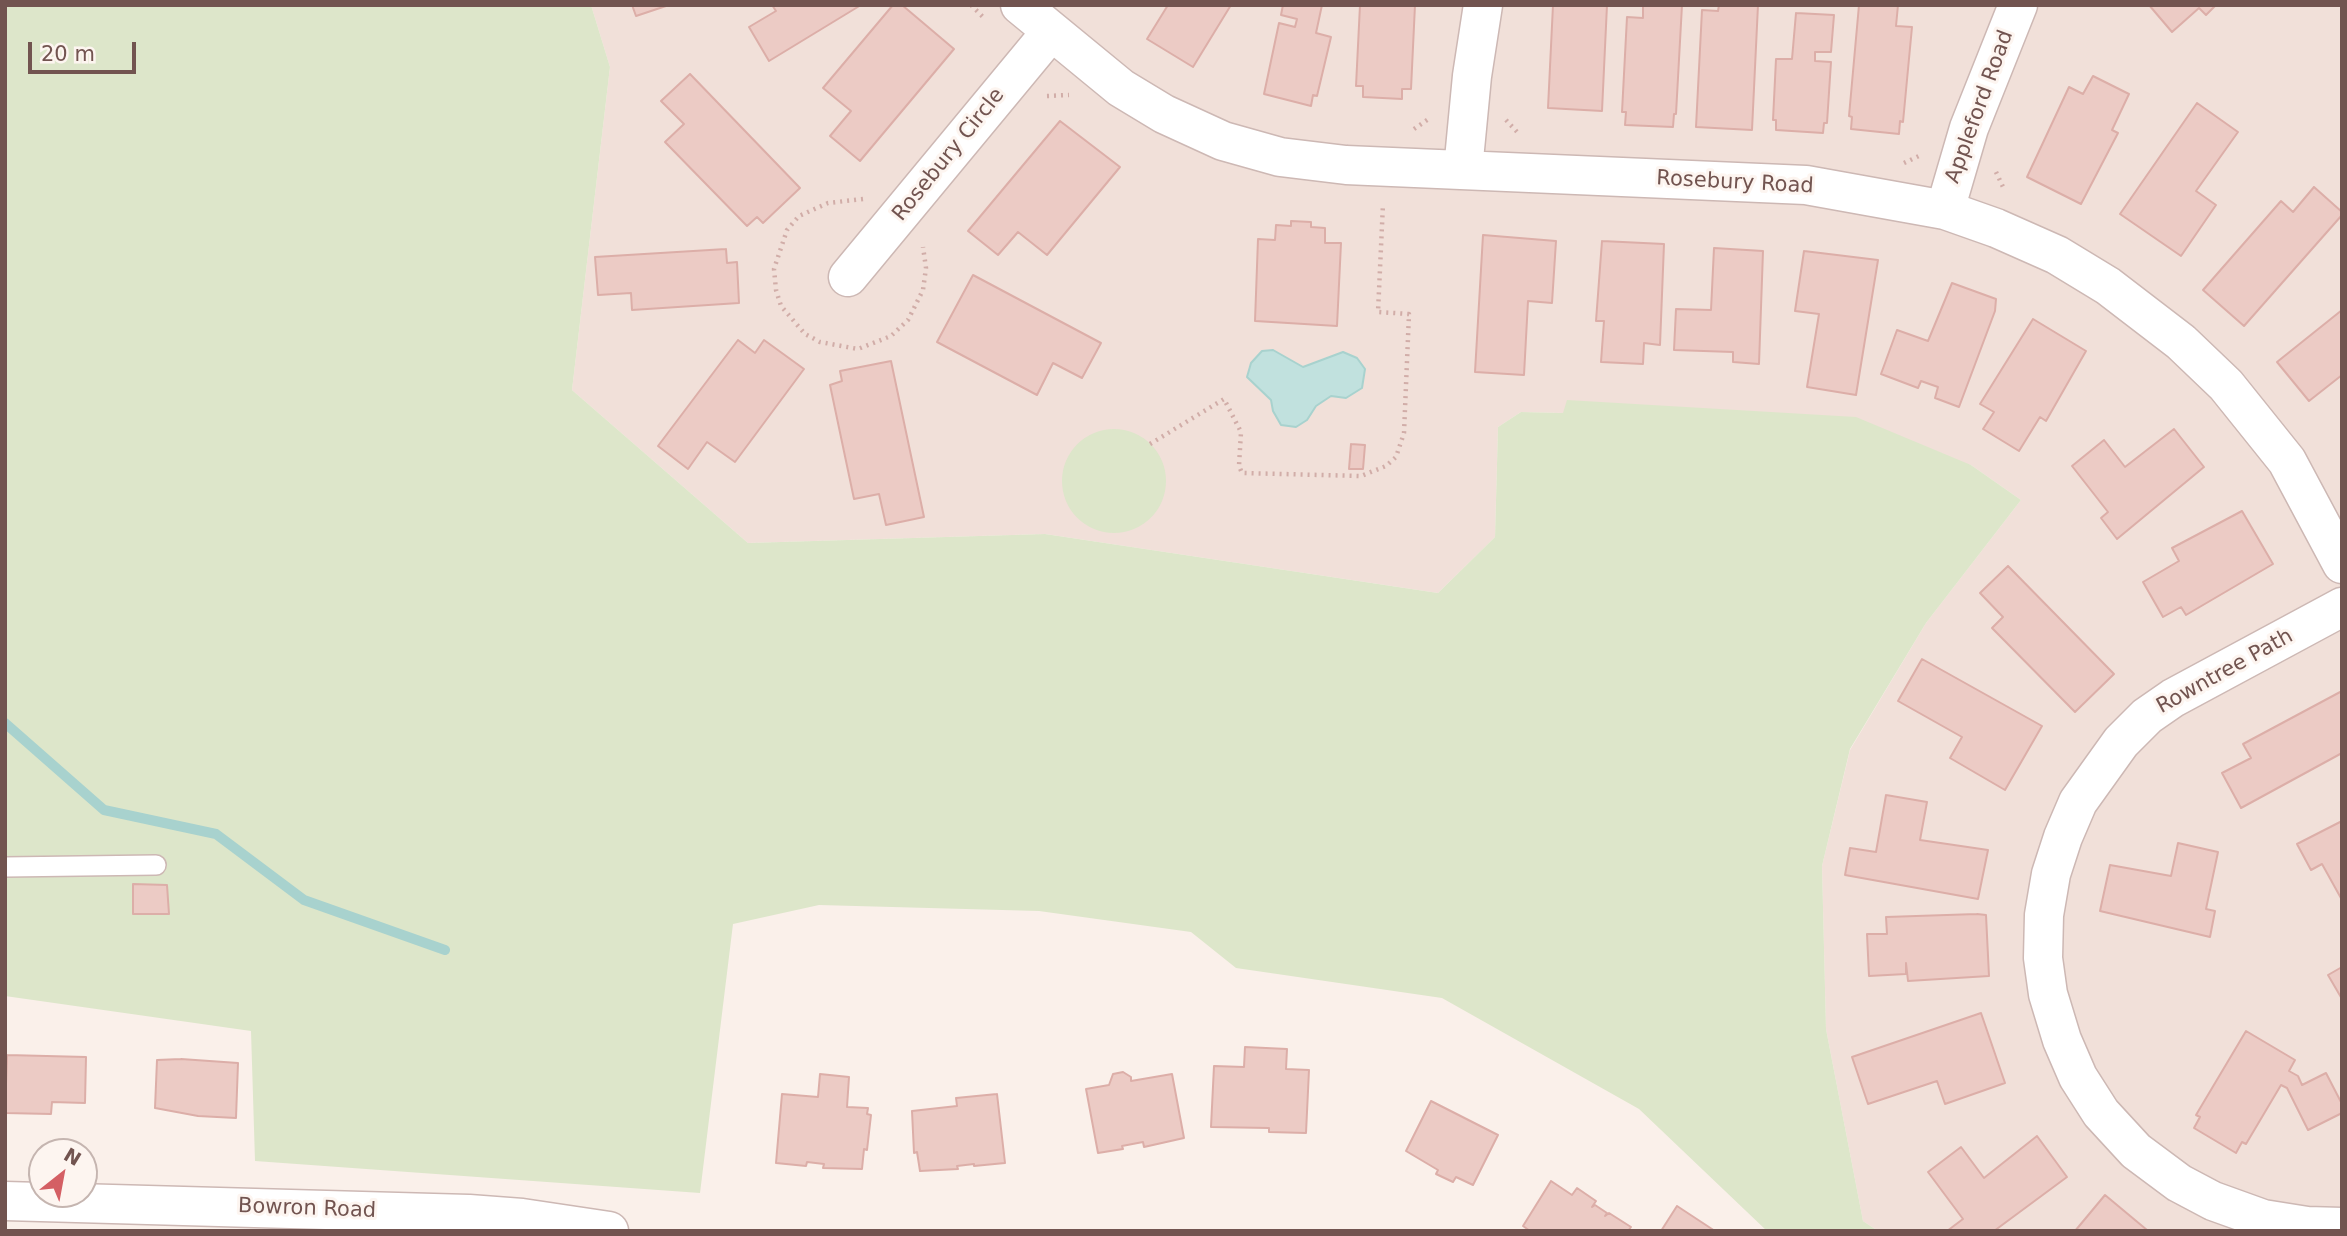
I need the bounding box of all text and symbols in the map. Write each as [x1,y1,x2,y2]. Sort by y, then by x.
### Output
street label: Appleford Road [1941,27,2019,187]
scale bar [32,28,140,72]
text: 20 m [41,42,95,66]
street label: Rosebury Circle [888,83,1010,227]
street label: Rosebury Road [1656,166,1814,200]
street label: Rowntree Path [2152,624,2298,720]
north arrow [28,1138,98,1208]
text: N [60,1143,85,1170]
street label: Bowron Road [238,1194,376,1224]

